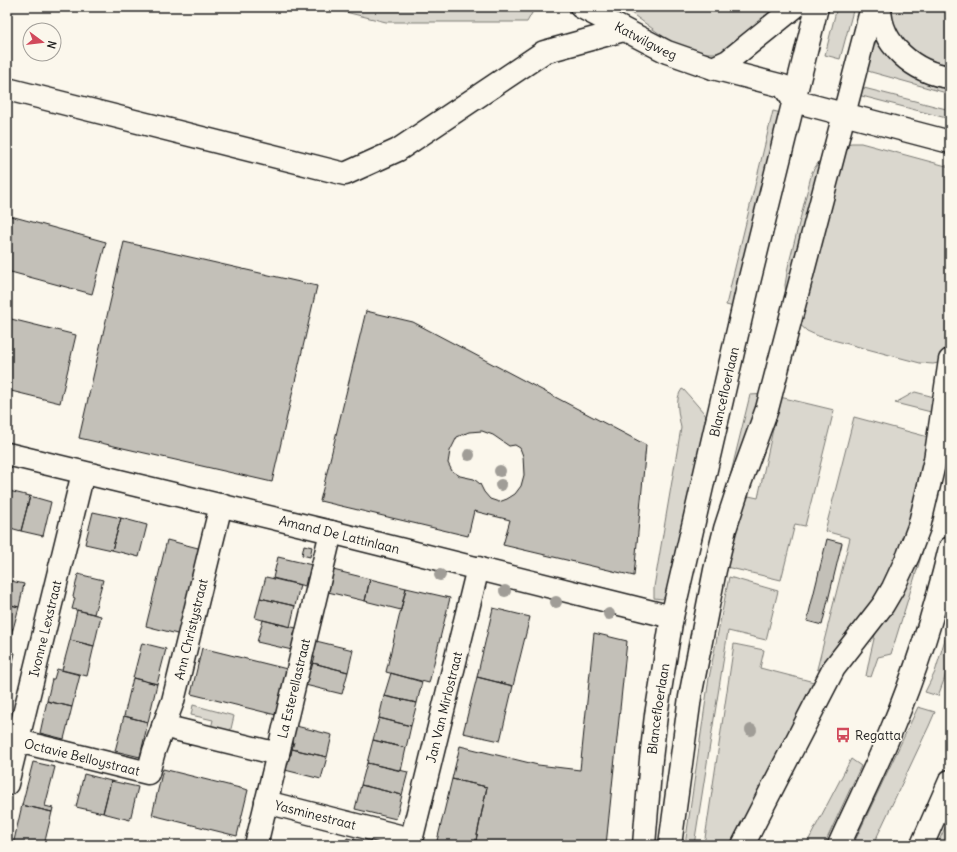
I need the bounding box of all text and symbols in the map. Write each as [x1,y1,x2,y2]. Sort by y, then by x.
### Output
street label: Katwilgweg [612,18,679,63]
north arrow [22,22,62,62]
text: N [44,39,59,50]
street label: Blancefloerlaan [705,345,743,438]
street label: Amand De Lattinlaan [277,511,402,557]
street label: Ann Christystraat [170,577,211,681]
street label: Ivonne Lexstraat [25,578,65,679]
street label: La Esterellastraat [273,636,314,740]
street label: Jan Van Mirlostraat [422,649,466,764]
street label: Blancefloerlaan [643,661,673,755]
bus stop icon: Regatta [834,726,852,744]
place label: Regatta [855,727,901,744]
street label: Octavie Belloystraat [22,734,142,779]
street label: Yasminestraat [273,796,358,833]

